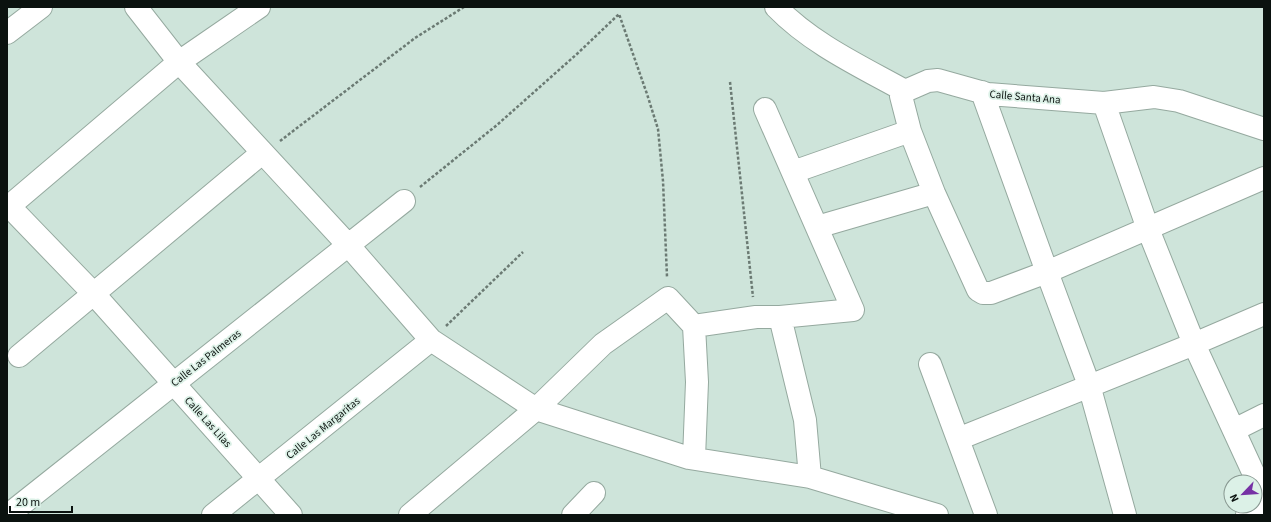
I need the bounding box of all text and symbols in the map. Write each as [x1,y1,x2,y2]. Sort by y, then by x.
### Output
street label: Calle Santa Ana [989,86,1061,108]
street label: Calle Las Palmeras [168,326,244,390]
street label: Calle Las Lilas [181,393,235,451]
street label: Calle Las Margaritas [283,393,363,462]
north arrow [1223,474,1263,514]
scale bar [10,488,72,514]
text: N [1226,492,1243,505]
text: 20 m [16,494,40,511]

